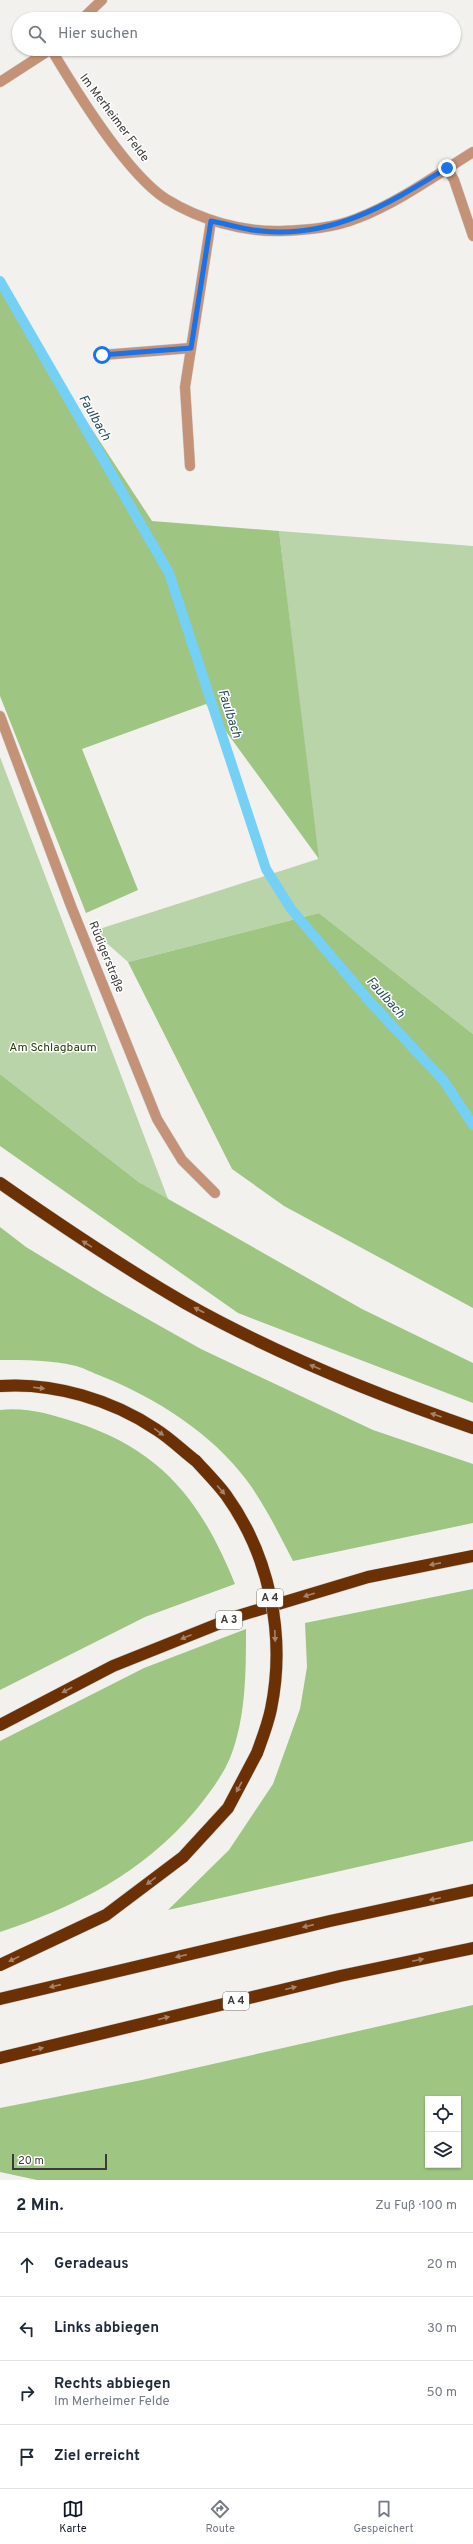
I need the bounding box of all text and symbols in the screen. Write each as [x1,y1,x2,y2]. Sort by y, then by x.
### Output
search box [12,12,461,56]
icon: search [26,23,48,45]
text: Hier suchen [58,25,138,44]
street label: Im Merheimer Felde [76,71,152,165]
route end [438,159,456,177]
route start [93,346,111,364]
water label: Faulbach [75,392,113,444]
water label: Faulbach [214,688,244,740]
street label: Rüdigerstraße [84,919,128,995]
water label: Faulbach [362,974,408,1022]
park label: Am Schlagbaum [9,1040,97,1056]
one-way arrow [81,1240,93,1247]
one-way arrow [193,1307,205,1313]
one-way arrow [310,1364,321,1370]
one-way arrow [33,1384,45,1391]
one-way arrow [430,1412,442,1418]
one-way arrow [154,1428,165,1436]
one-way arrow [217,1485,226,1496]
one-way arrow [429,1561,441,1567]
road number: A 4 [257,1589,283,1607]
one-way arrow [302,1592,314,1598]
road number: A 3 [216,1611,242,1629]
one-way arrow [272,1630,279,1642]
one-way arrow [179,1634,191,1640]
one-way arrow [62,1687,73,1693]
one-way arrow [235,1781,242,1793]
one-way arrow [146,1877,156,1885]
one-way arrow [429,1896,441,1902]
one-way arrow [302,1924,314,1930]
one-way arrow [175,1953,187,1959]
one-way arrow [9,1956,20,1962]
one-way arrow [411,1956,424,1962]
one-way arrow [49,1983,61,1989]
one-way arrow [284,1984,297,1990]
road number: A 4 [223,1992,249,2010]
one-way arrow [158,2015,170,2021]
one-way arrow [32,2045,44,2051]
map controls [425,2096,461,2168]
button: locate [425,2096,461,2132]
button: layers [425,2132,461,2168]
scale bar [12,2152,107,2171]
text: 20 m [18,2154,44,2168]
text: 2 Min. [16,2195,64,2217]
text: Zu Fuß · 100 m [375,2198,457,2214]
icon: ahead [16,2254,38,2276]
text: Geradeaus [54,2255,129,2274]
text: 20 m [427,2257,457,2273]
icon: left [16,2318,38,2340]
text: Links abbiegen [54,2319,159,2338]
text: 30 m [427,2321,457,2337]
text: Rechts abbiegen [54,2375,171,2394]
icon: right [16,2382,38,2404]
text: 50 m [427,2385,457,2401]
text: Im Merheimer Felde [54,2394,170,2410]
icon: arrive [16,2446,38,2468]
text: Ziel erreicht [54,2447,140,2466]
tab: Karte [59,2498,87,2536]
tab: Route [205,2498,235,2536]
tab: Gespeichert [354,2498,414,2536]

